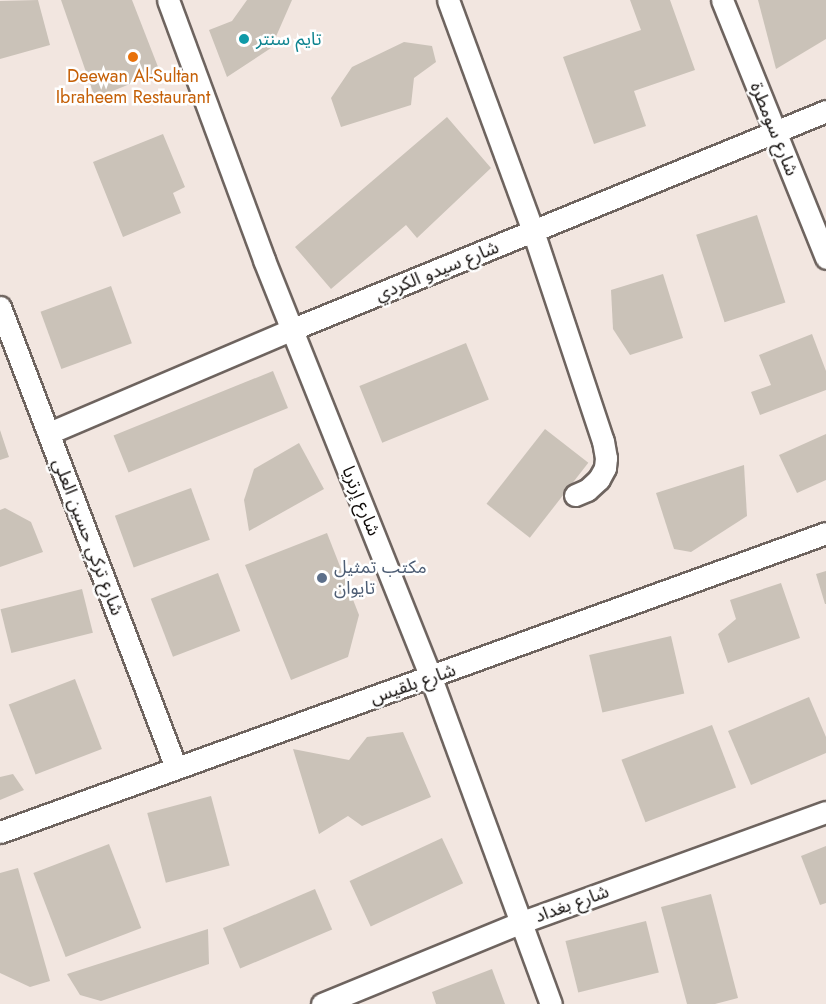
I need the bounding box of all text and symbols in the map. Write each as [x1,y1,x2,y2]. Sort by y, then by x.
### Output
place label: تايم سنتر [256,28,322,50]
marker: تايم سنتر [237,32,251,46]
marker: Deewan Al-Sultan Ibraheem Restaurant [126,50,140,64]
place label: Deewan Al-Sultan Ibraheem Restaurant [56,66,210,109]
street label: شارع سومطرة [745,79,803,179]
street label: شارع سيدو الكردي [372,236,502,306]
street label: شارع تركي حسين العلي [48,455,128,619]
street label: شارع إرتريا [337,463,385,539]
place label: مكتب تمثيل تايوان [334,557,427,600]
marker: مكتب تمثيل تايوان [315,571,329,585]
street label: شارع بلقيس [367,659,459,709]
street label: شارع بغداد [532,881,612,927]

